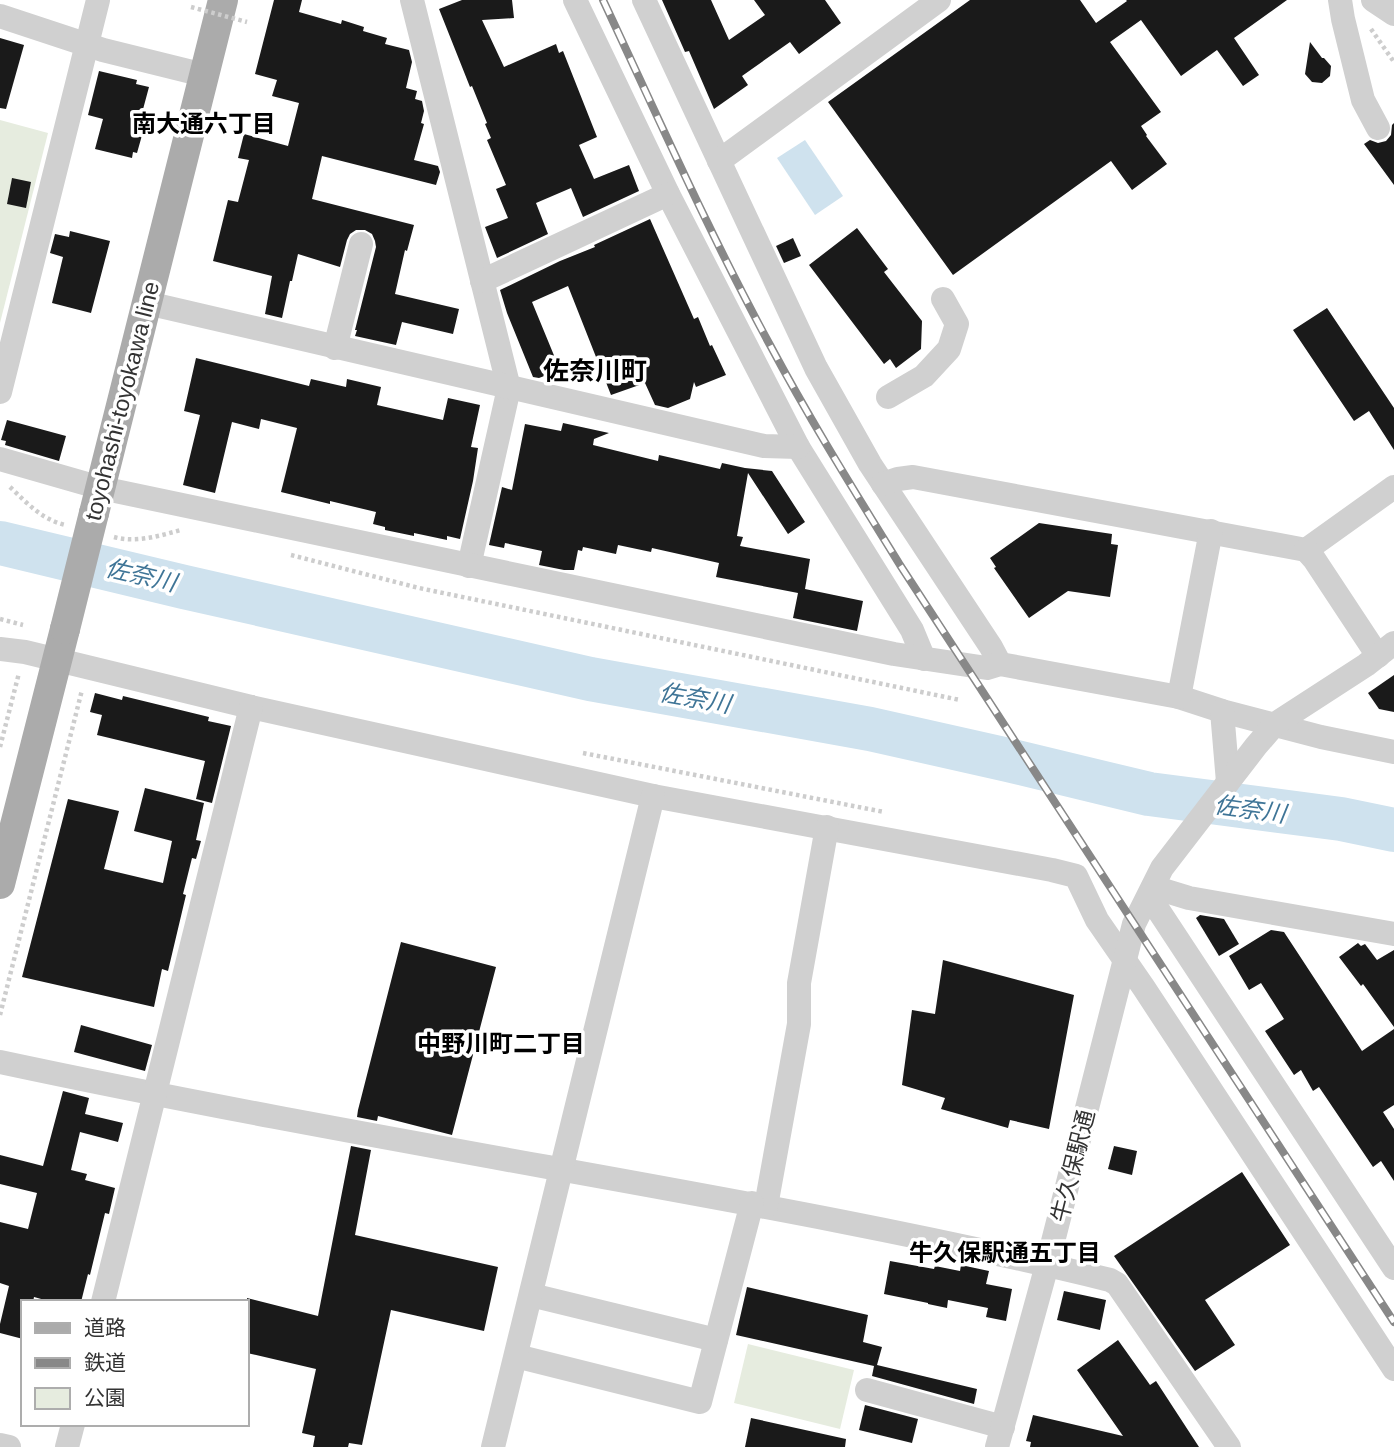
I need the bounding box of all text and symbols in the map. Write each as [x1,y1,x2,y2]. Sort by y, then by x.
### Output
district label: 南大通六丁目 [132,110,276,137]
street label: toyohashi-toyokawa line [80,279,164,523]
district label: 佐奈川町 [543,356,647,386]
water label: 佐奈川 [103,554,182,597]
water label: 佐奈川 [657,678,736,718]
water label: 佐奈川 [1212,791,1290,828]
district label: 中野川町二丁目 [417,1030,585,1057]
street label: 牛久保駅通 [1046,1107,1100,1225]
district label: 牛久保駅通五丁目 [909,1239,1101,1266]
legend [21,1300,248,1426]
text: 道路 [84,1316,126,1339]
text: 鉄道 [84,1351,126,1374]
text: 公園 [84,1386,126,1409]

